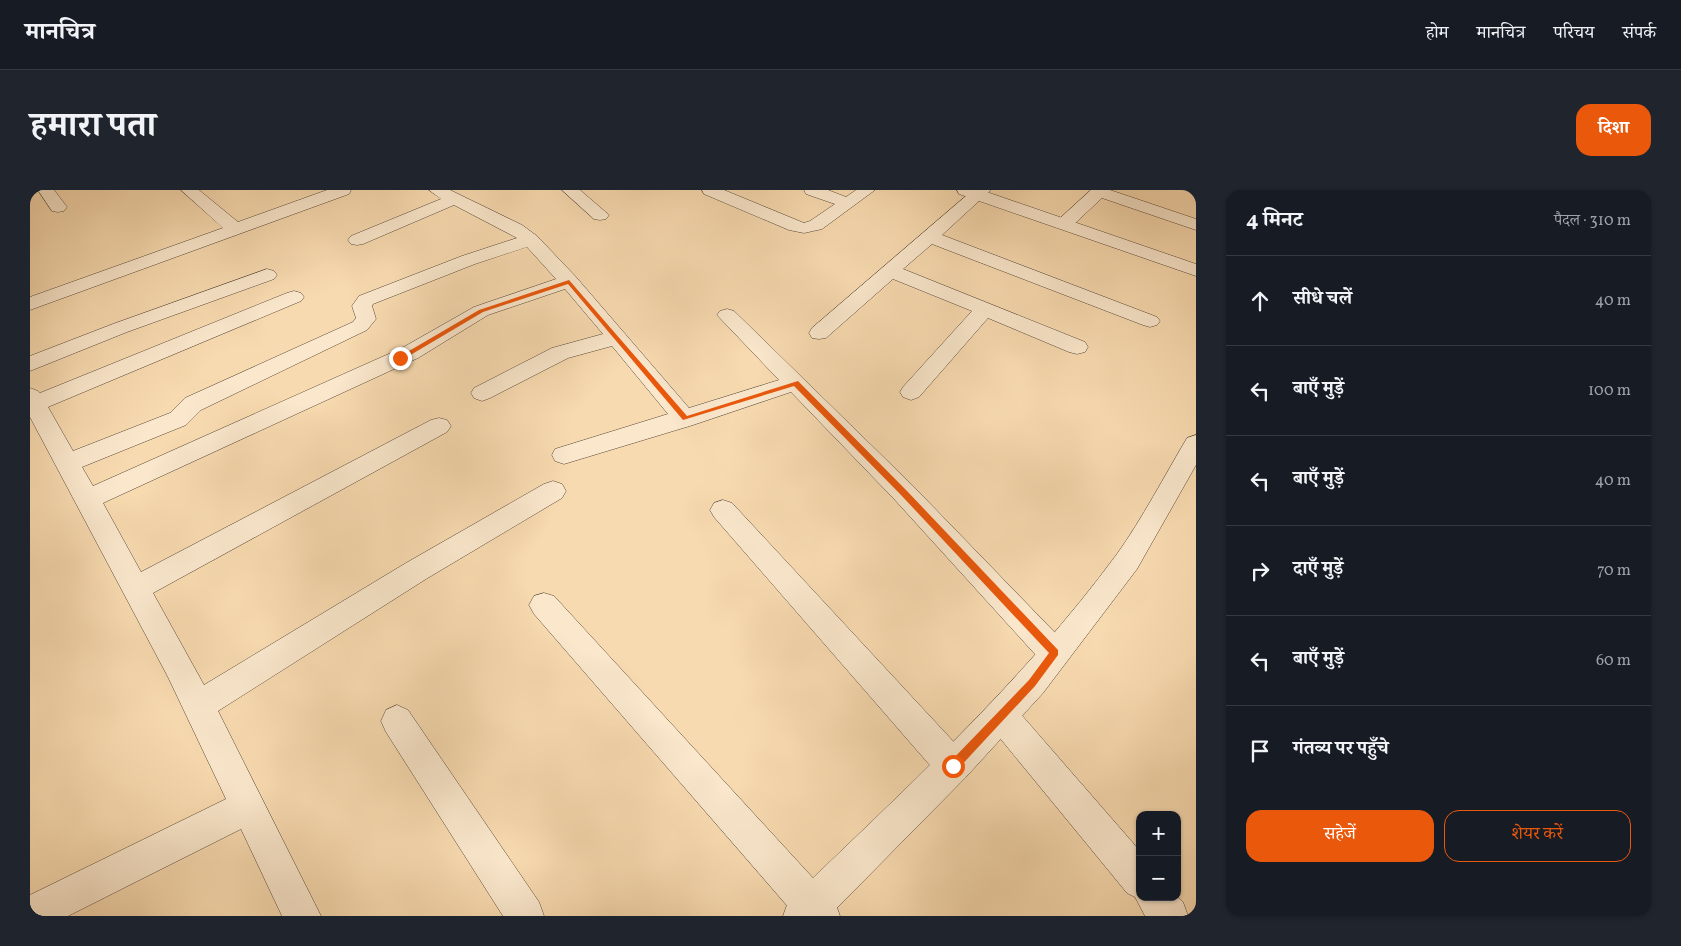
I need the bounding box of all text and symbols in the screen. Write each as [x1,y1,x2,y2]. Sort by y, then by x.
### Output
text: मानचित्र [25,16,95,50]
text: होम [1426,21,1449,46]
text: मानचित्र [1477,21,1525,46]
text: परिचय [1553,21,1594,46]
text: संपर्क [1622,21,1656,46]
text: हमारा पता [30,103,156,151]
button: दिशा [1576,104,1651,156]
text: 4 मिनट [1246,206,1303,235]
text: पैदल · 310 m [1554,210,1631,232]
text: सीधे चलें [1293,286,1352,312]
icon: ahead [1246,287,1274,315]
text: 40 m [1595,290,1631,312]
route end [389,347,412,370]
text: बाएँ मुड़ें [1293,376,1344,402]
icon: left [1246,377,1274,405]
text: 100 m [1588,380,1631,402]
text: बाएँ मुड़ें [1293,466,1344,492]
icon: left [1246,467,1274,495]
text: 40 m [1595,470,1631,492]
text: दाएँ मुड़ें [1293,556,1343,582]
icon: right [1246,557,1274,585]
text: 70 m [1597,560,1631,582]
text: बाएँ मुड़ें [1293,646,1344,672]
icon: left [1246,647,1274,675]
text: 60 m [1596,650,1631,672]
text: गंतव्य पर पहुँचे [1293,736,1388,762]
icon: arrive [1246,737,1274,765]
route start [942,755,965,778]
button: सहेजें [1246,810,1434,862]
button: शेयर करें [1444,810,1631,862]
map controls [1136,811,1181,901]
button: + [1136,811,1181,856]
button: − [1136,856,1181,901]

